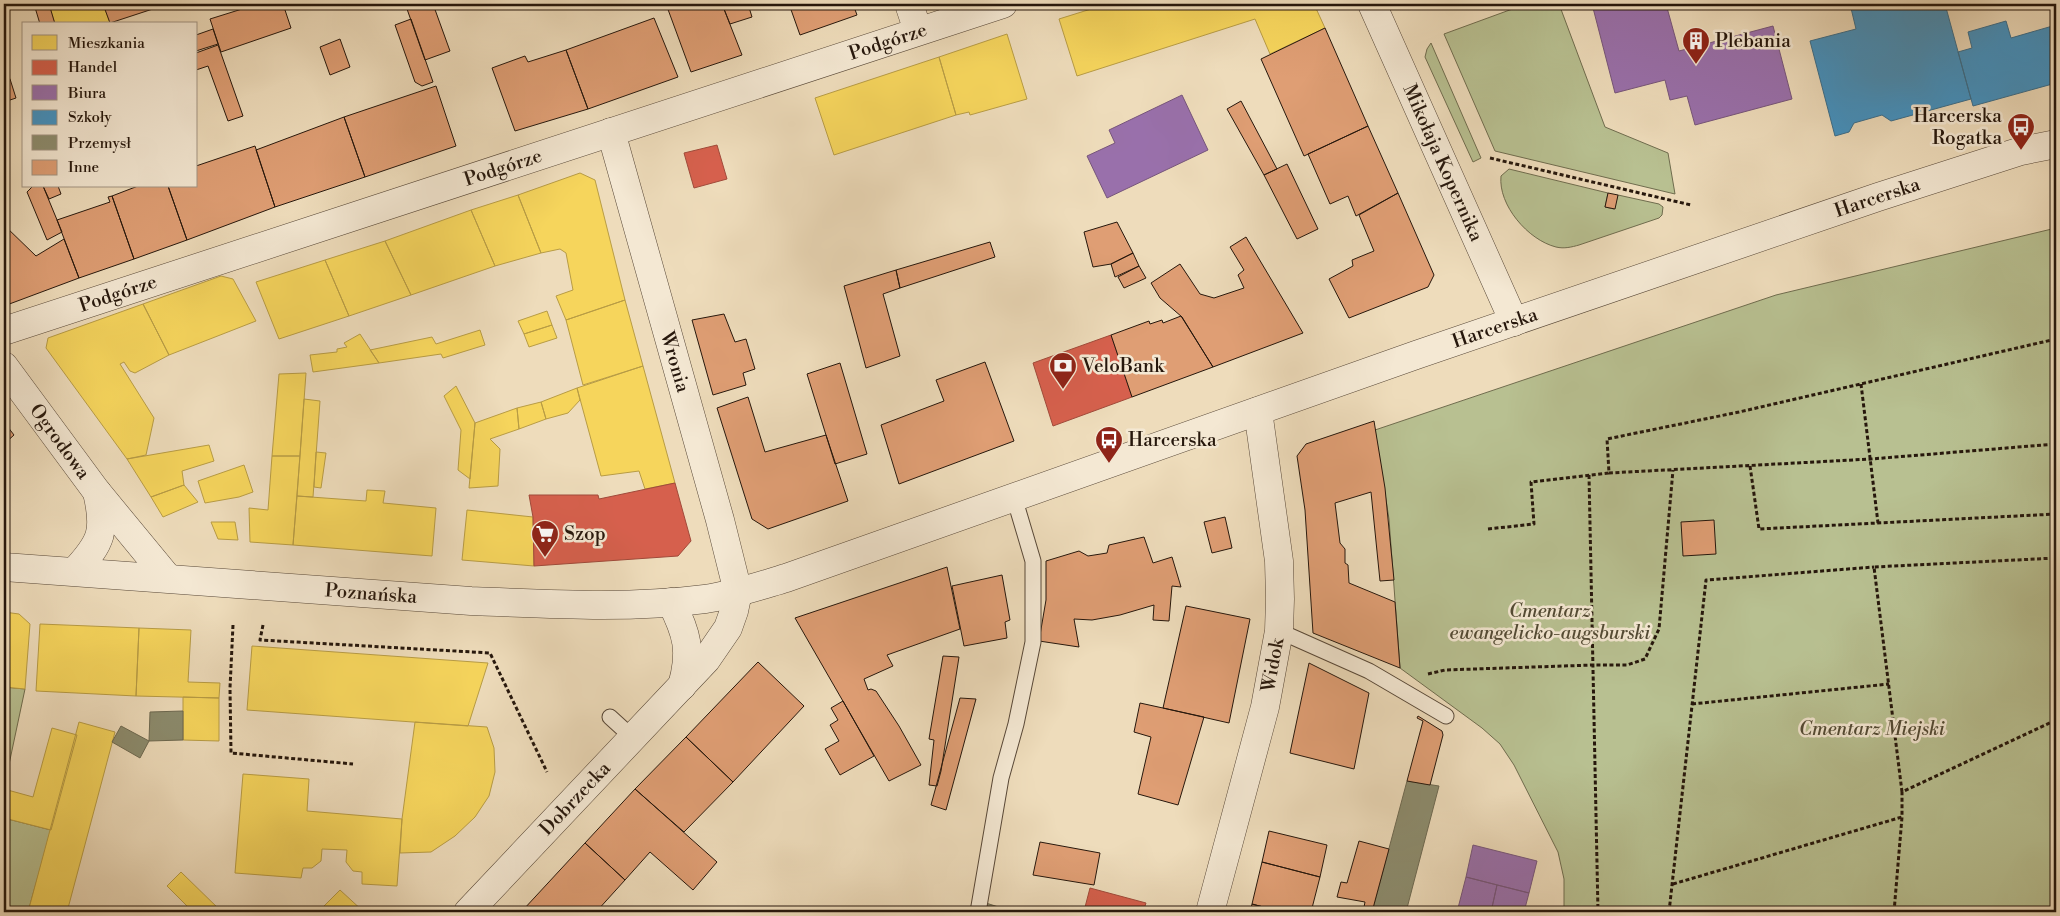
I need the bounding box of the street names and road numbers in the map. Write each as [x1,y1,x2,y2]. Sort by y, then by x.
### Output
street label: Podgórze [846,18,930,66]
street label: Mikołaja Kopernika [1397,81,1489,246]
street label: Podgórze [461,144,545,192]
street label: Harcerska [1831,172,1923,223]
street label: Podgórze [76,270,160,318]
street label: Harcerska [1449,302,1541,354]
street label: Wronia [655,328,695,396]
street label: Ogrodowa [24,399,96,484]
street label: Poznańska [324,578,418,609]
street label: Widok [1256,635,1290,695]
street label: Dobrzecka [534,756,616,841]

